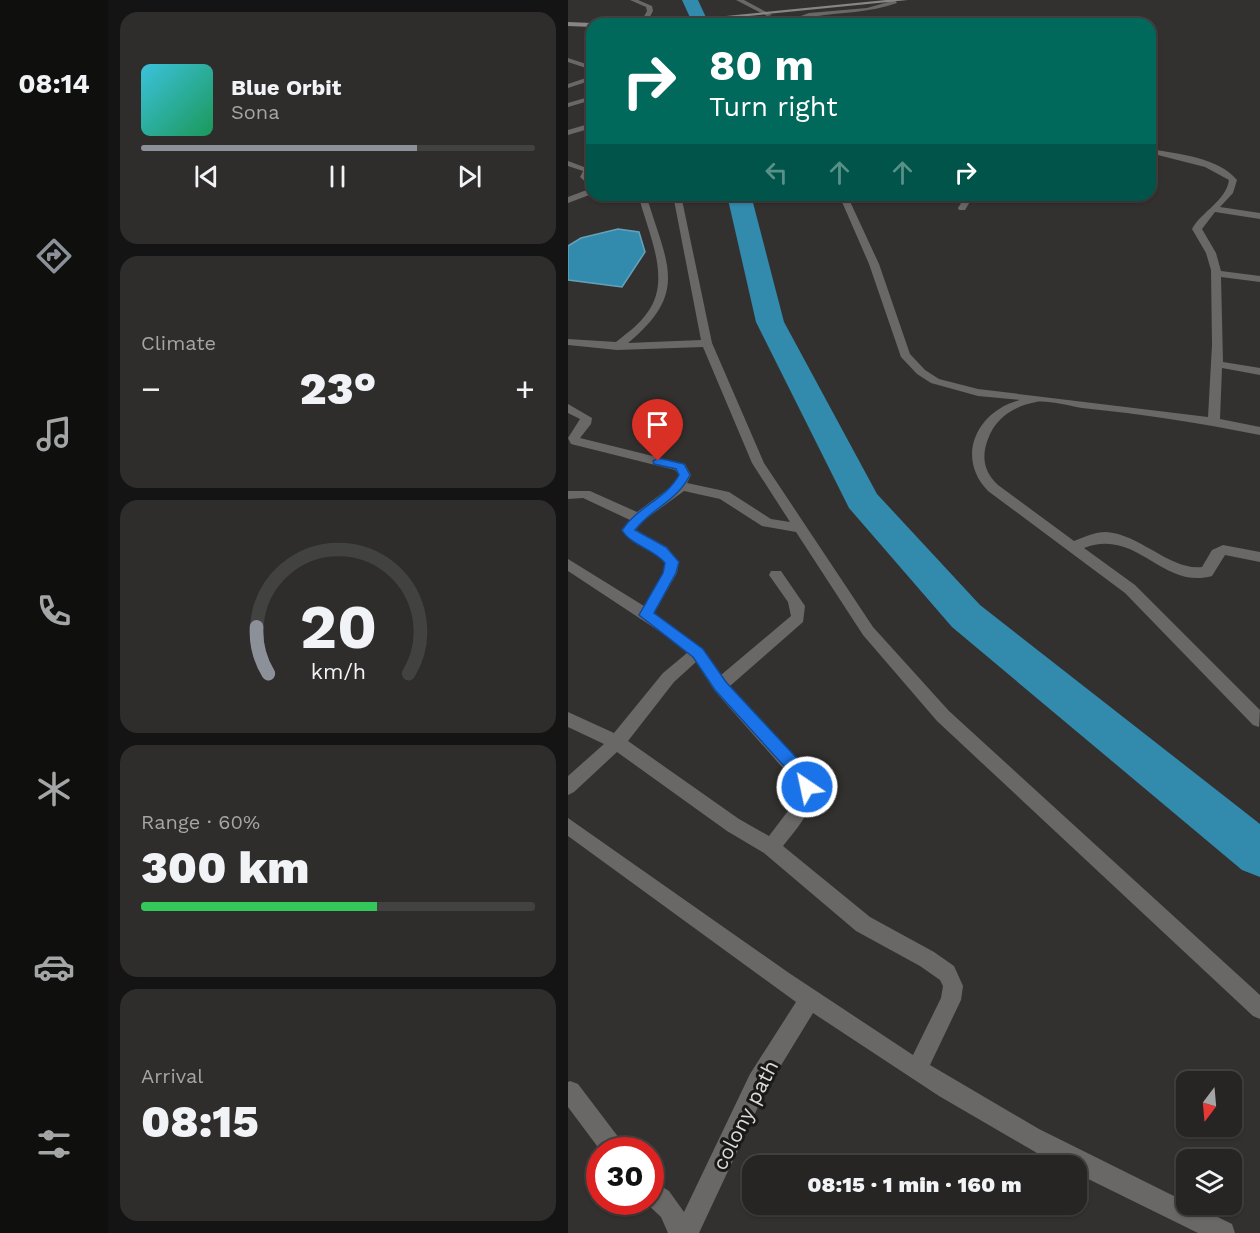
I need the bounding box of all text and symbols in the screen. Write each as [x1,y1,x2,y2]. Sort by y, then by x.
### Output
text: 80 m [709,41,814,90]
icon: right [610,42,688,120]
text: 08:14 [18,68,90,100]
text: Blue Orbit [231,75,341,100]
text: Turn right [709,91,838,123]
text: Sona [231,100,280,124]
icon: left [760,156,793,189]
icon: ahead [823,156,856,189]
icon: ahead [886,156,919,189]
icon: right [949,156,982,189]
icon: previous [190,160,223,193]
icon: pause [321,160,354,193]
icon: next [453,160,486,193]
icon: directions [33,235,75,277]
text: Climate [141,331,216,355]
text: 23° [300,362,376,415]
text: − [141,369,161,408]
text: + [515,369,535,408]
pin [632,399,683,461]
icon: arrive [641,408,674,441]
icon: music [33,413,75,455]
icon: phone [33,590,75,632]
text: 20 [299,590,377,663]
text: km/h [310,659,366,684]
position arrow [775,755,839,819]
icon: climate [33,768,75,810]
text: Range · 60% [141,810,260,834]
text: 300 km [141,841,309,894]
icon: car [33,946,75,988]
street label: colony path [707,1056,783,1174]
text: Arrival [141,1064,203,1088]
north arrow [1176,1071,1242,1137]
map controls [1176,1071,1242,1215]
text: 08:15 [141,1095,259,1148]
icon: filters [33,1123,75,1165]
speed limit sign: 30 [586,1137,664,1215]
button: layers [1176,1149,1242,1215]
text: 08:15 · 1 min · 160 m [807,1172,1022,1197]

